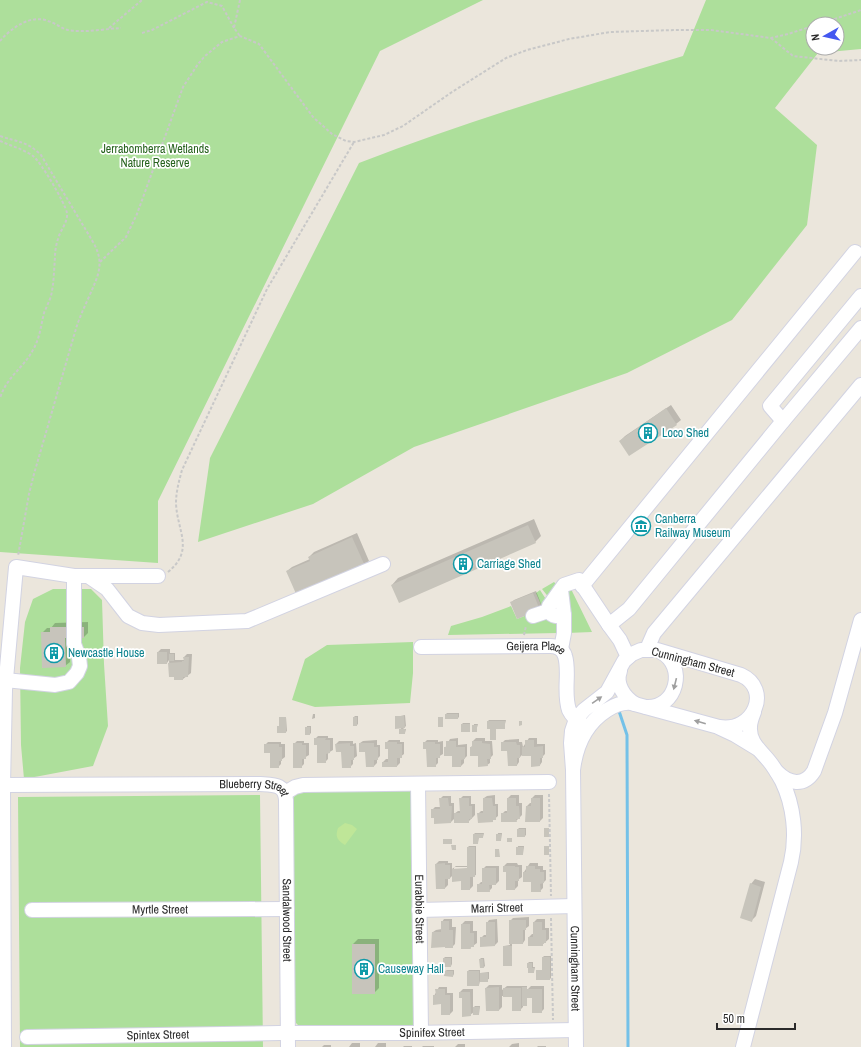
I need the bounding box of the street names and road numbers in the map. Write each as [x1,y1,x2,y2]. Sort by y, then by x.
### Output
street label: Geijera Place [506,638,570,658]
street label: Cunningham Street [650,643,737,681]
street label: Blueberry Street [219,776,293,798]
street label: Eurabbie Street [411,874,428,944]
street label: Sandalwood Street [279,878,295,962]
street label: Marri Street [471,899,523,917]
street label: Myrtle Street [132,901,188,918]
street label: Cunningham Street [567,926,584,1012]
street label: Spinifex Street [399,1024,465,1041]
street label: Spintex Street [127,1026,190,1043]

